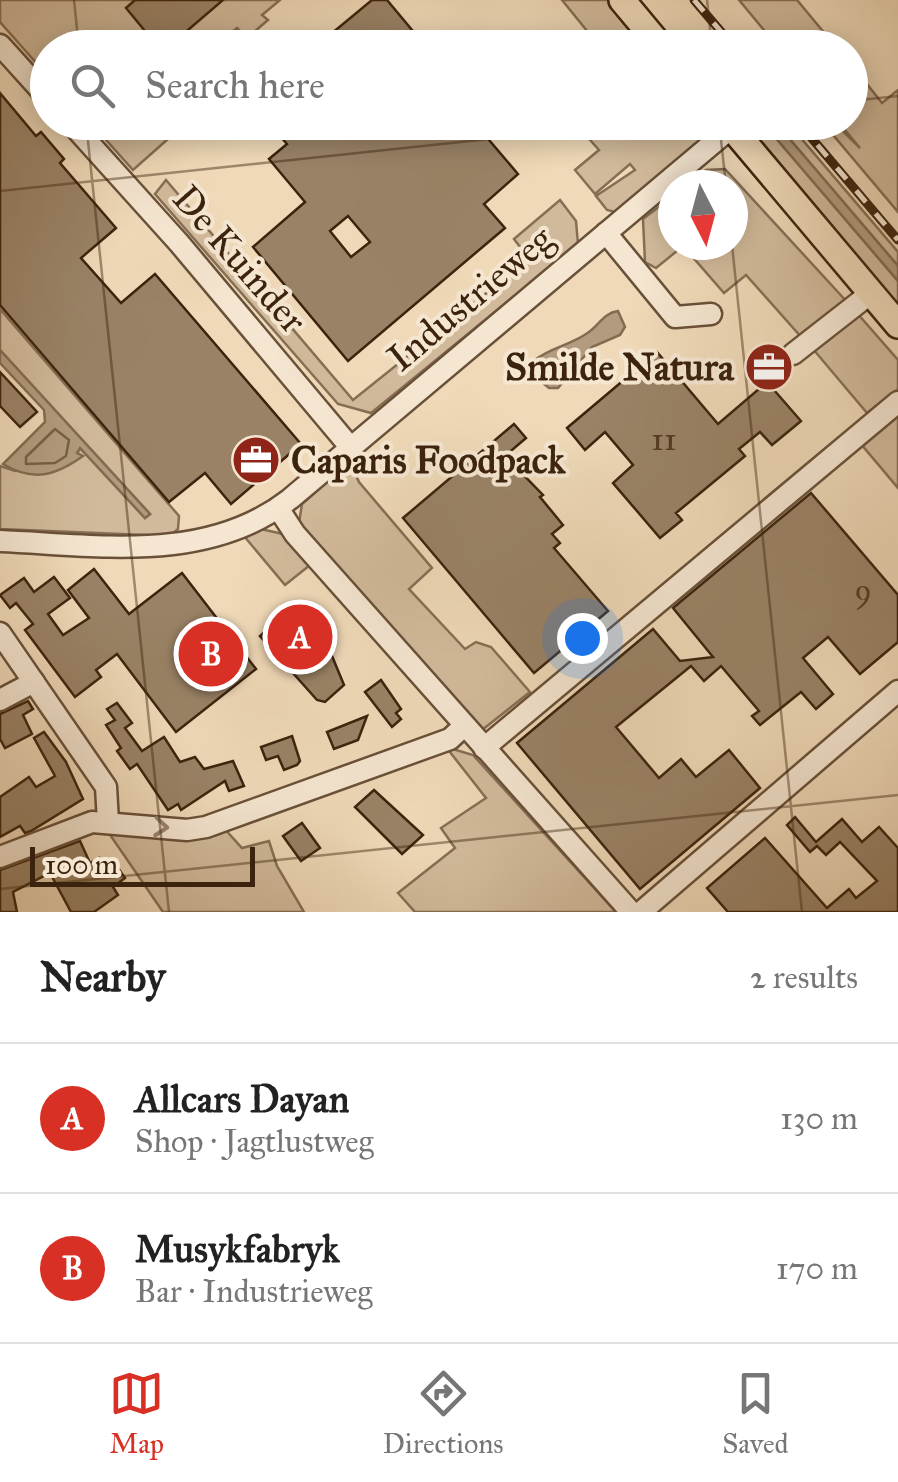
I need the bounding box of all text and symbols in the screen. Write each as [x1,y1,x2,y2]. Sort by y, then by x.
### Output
search box [30,30,868,140]
icon: search [65,58,120,113]
text: Search here [145,62,325,108]
north arrow [658,170,748,260]
street label: De Kuinder [163,176,317,343]
street label: Industrieweg [378,215,562,381]
office icon: Smilde Natura [743,341,795,393]
place label: Smilde Natura [505,344,735,390]
house number: 11 [651,420,677,459]
office icon: Caparis Foodpack [230,434,282,486]
place label: Caparis Foodpack [291,437,567,483]
house number: 9 [854,571,872,610]
pin: A [268,600,332,674]
your location [557,613,608,664]
pin: B [178,616,244,692]
one-way arrow [153,816,169,838]
scale bar [30,842,255,886]
text: 100 m [45,847,118,882]
text: Nearby [40,951,165,1003]
text: 2 results [750,958,858,997]
text: Allcars Dayan [135,1076,349,1122]
text: A [62,1099,83,1138]
text: 130 m [780,1099,858,1138]
text: Shop · Jagtlustweg [135,1122,374,1161]
text: Musykfabryk [135,1226,340,1272]
text: B [62,1249,83,1288]
text: 170 m [776,1249,858,1288]
text: Bar · Industrieweg [135,1272,372,1311]
tab: Map [109,1366,164,1461]
tab: Directions [383,1366,504,1461]
tab: Saved [722,1366,789,1461]

